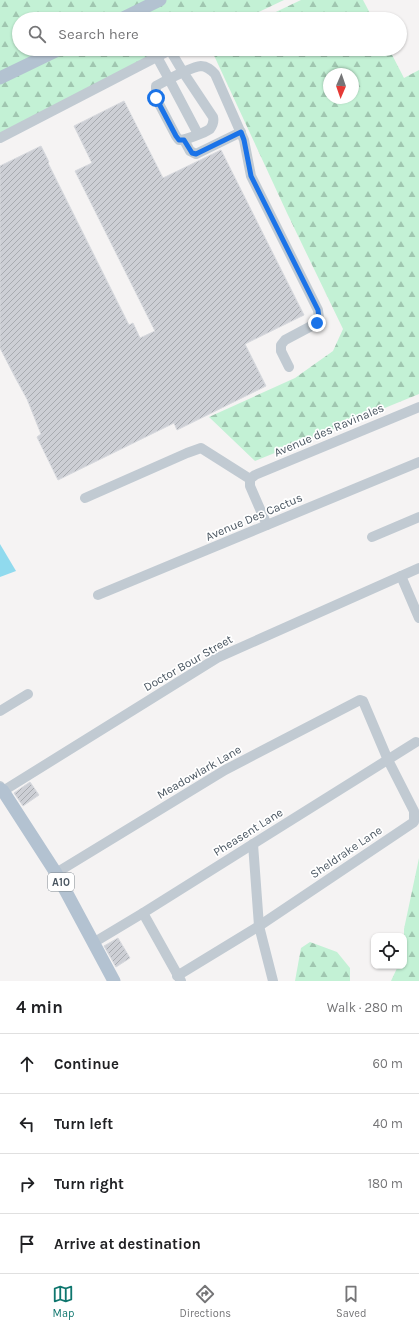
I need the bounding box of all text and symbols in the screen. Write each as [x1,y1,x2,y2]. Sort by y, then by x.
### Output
search box [12,12,407,56]
icon: search [26,23,48,45]
text: Search here [58,25,139,43]
north arrow [323,68,359,104]
route start [147,89,165,107]
route end [308,314,326,332]
street label: Avenue des Ravinales [272,401,386,459]
street label: Avenue Des Cactus [203,490,305,544]
street label: Doctor Bour Street [141,632,235,694]
street label: Meadowlark Lane [154,742,244,802]
street label: Pheasent Lane [211,805,285,859]
street label: Sheldrake Lane [307,823,385,881]
road number: A10 [48,873,74,891]
map controls [371,933,407,969]
button: locate [371,933,407,969]
text: 4 min [16,997,63,1017]
text: Walk · 280 m [327,1000,403,1015]
icon: ahead [16,1053,38,1075]
text: Continue [54,1055,119,1073]
text: 60 m [373,1056,403,1071]
icon: left [16,1113,38,1135]
text: Turn left [54,1115,113,1133]
text: 40 m [373,1116,403,1131]
icon: right [16,1173,38,1195]
text: Turn right [54,1175,124,1193]
text: 180 m [368,1176,403,1191]
icon: arrive [16,1233,38,1255]
text: Arrive at destination [54,1235,201,1253]
tab: Map [52,1283,74,1320]
tab: Directions [179,1283,231,1320]
tab: Saved [336,1283,367,1320]

